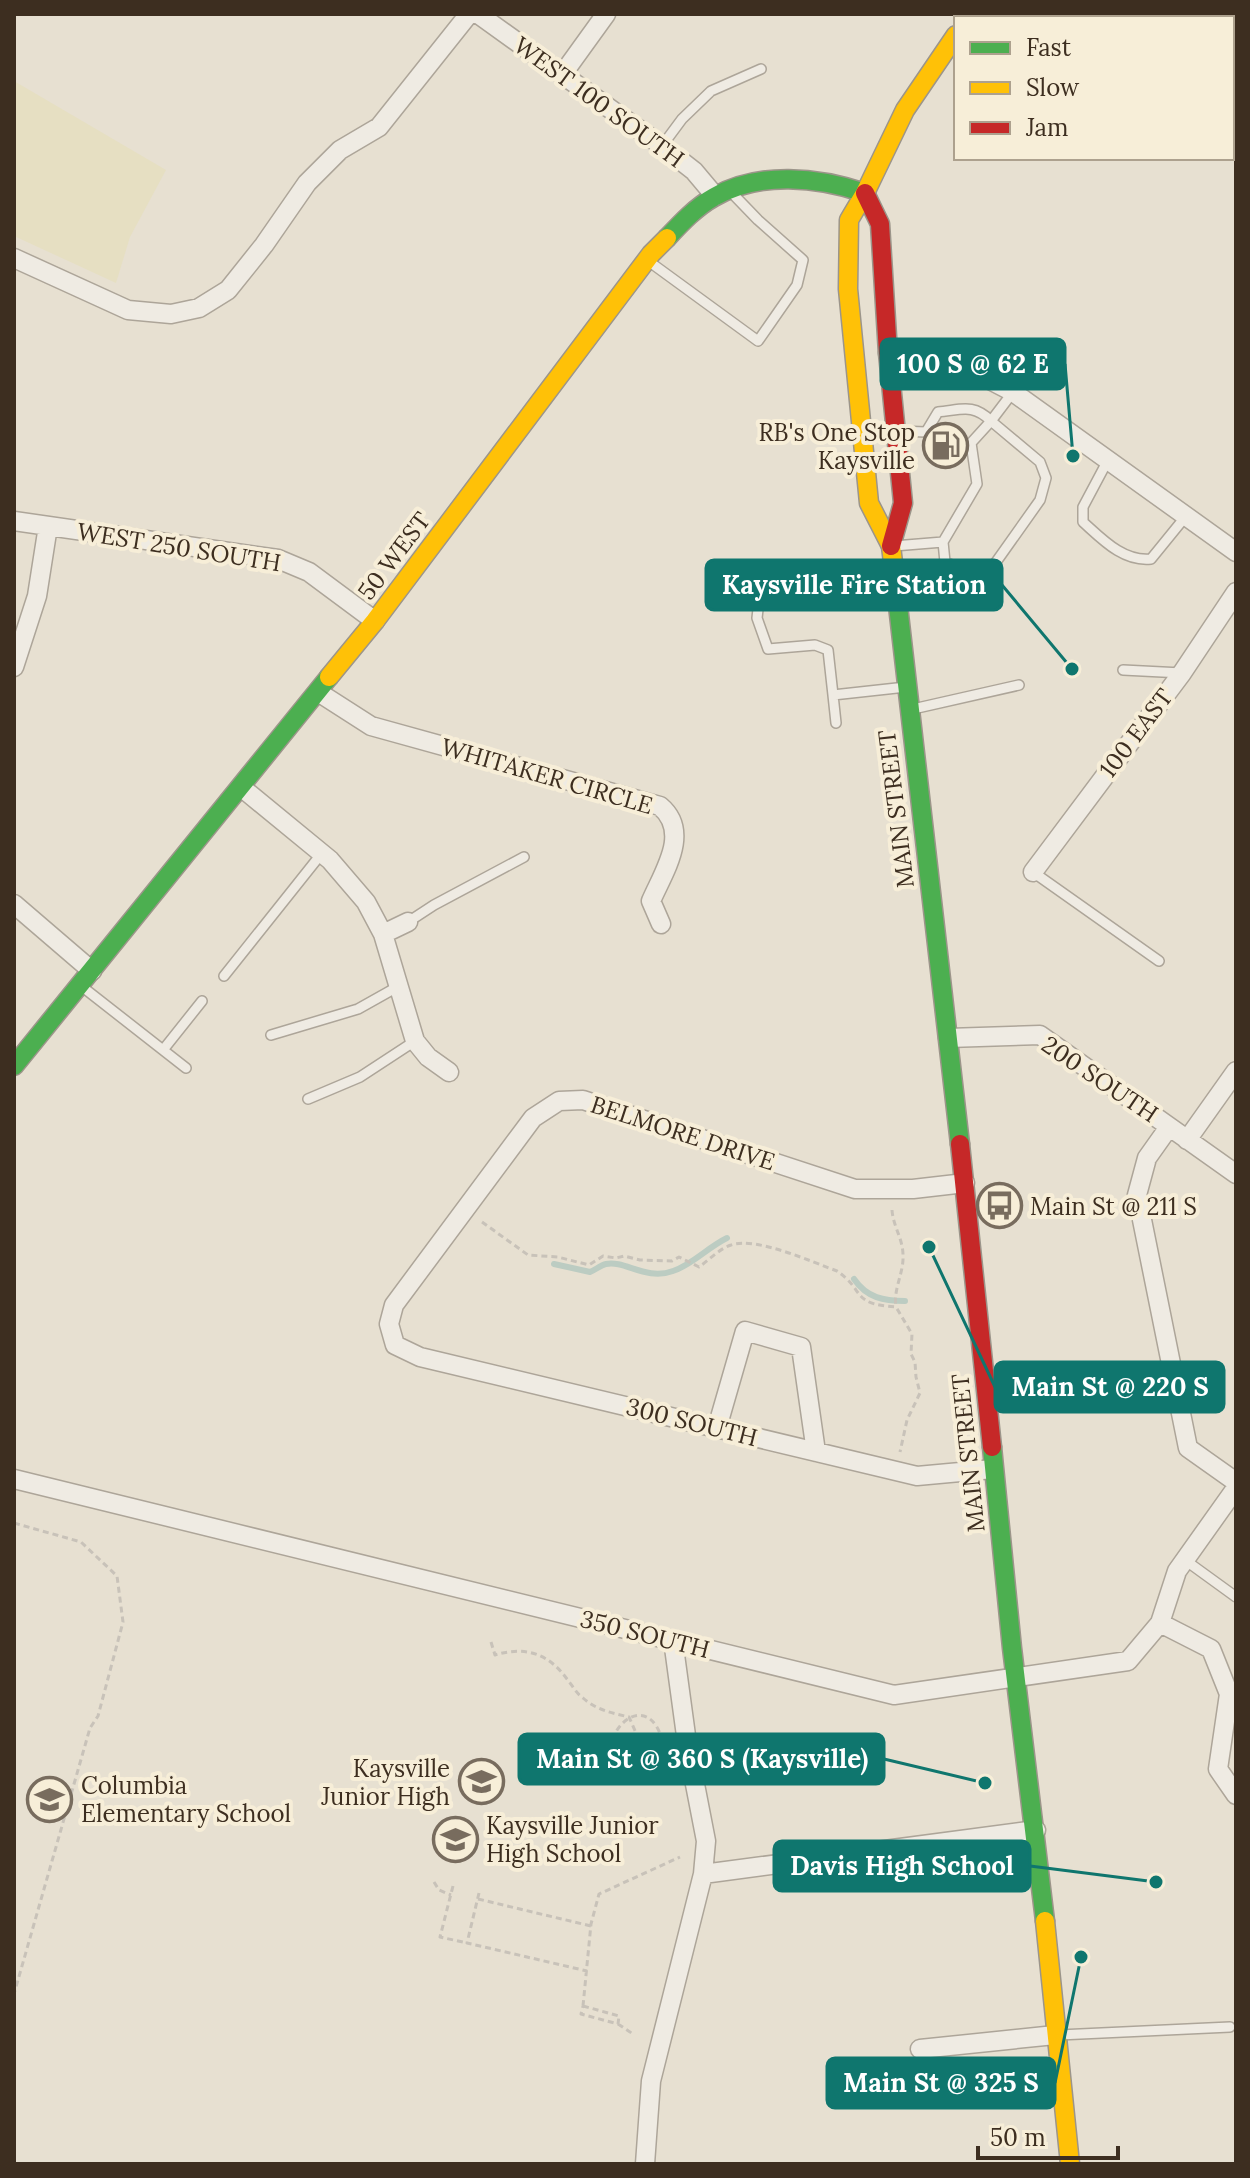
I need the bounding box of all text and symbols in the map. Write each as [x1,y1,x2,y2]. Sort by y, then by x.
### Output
legend [954,16,1234,160]
street label: WEST 100 SOUTH [508,30,690,174]
text: Fast [1026,32,1072,63]
text: Slow [1026,72,1080,103]
text: Jam [1025,112,1068,143]
callout: 100 S @ 62 E [881,339,1065,389]
text: 100 S @ 62 E [897,347,1049,380]
place label: RB's One Stop Kaysville [758,417,915,476]
fuel station icon: RB's One Stop Kaysville [922,422,970,470]
street label: 50 WEST [351,506,437,606]
street label: WEST 250 SOUTH [75,516,283,578]
callout: Kaysville Fire Station [706,560,1002,610]
text: Kaysville Fire Station [722,568,987,601]
street label: 100 EAST [1092,682,1180,784]
street label: MAIN STREET [871,728,921,890]
street label: WHITAKER CIRCLE [438,731,656,821]
street label: 200 SOUTH [1036,1029,1164,1129]
street label: BELMORE DRIVE [587,1089,779,1177]
bus stop icon: Main St @ 211 S [975,1182,1023,1230]
place label: Main St @ 211 S [1030,1191,1197,1222]
callout: Main St @ 220 S [995,1362,1224,1412]
text: Main St @ 220 S [1011,1370,1209,1403]
street label: MAIN STREET [944,1372,992,1534]
street label: 300 SOUTH [623,1391,761,1453]
street label: 350 SOUTH [577,1603,713,1665]
callout: Main St @ 360 S (Kaysville) [519,1734,884,1784]
text: Main St @ 360 S (Kaysville) [536,1742,868,1776]
place label: Kaysville Junior High [320,1753,450,1812]
school or university icon: Kaysville Junior High [457,1758,505,1806]
place label: Columbia Elementary School [81,1770,291,1829]
school or university icon: Columbia Elementary School [26,1775,74,1823]
place label: Kaysville Junior High School [486,1810,659,1869]
school or university icon: Kaysville Junior High School [431,1815,479,1863]
callout: Davis High School [774,1841,1030,1891]
text: Davis High School [790,1849,1014,1882]
callout: Main St @ 325 S [827,2058,1055,2108]
text: Main St @ 325 S [843,2066,1039,2099]
scale bar [978,2110,1118,2160]
text: 50 m [990,2122,1046,2153]

